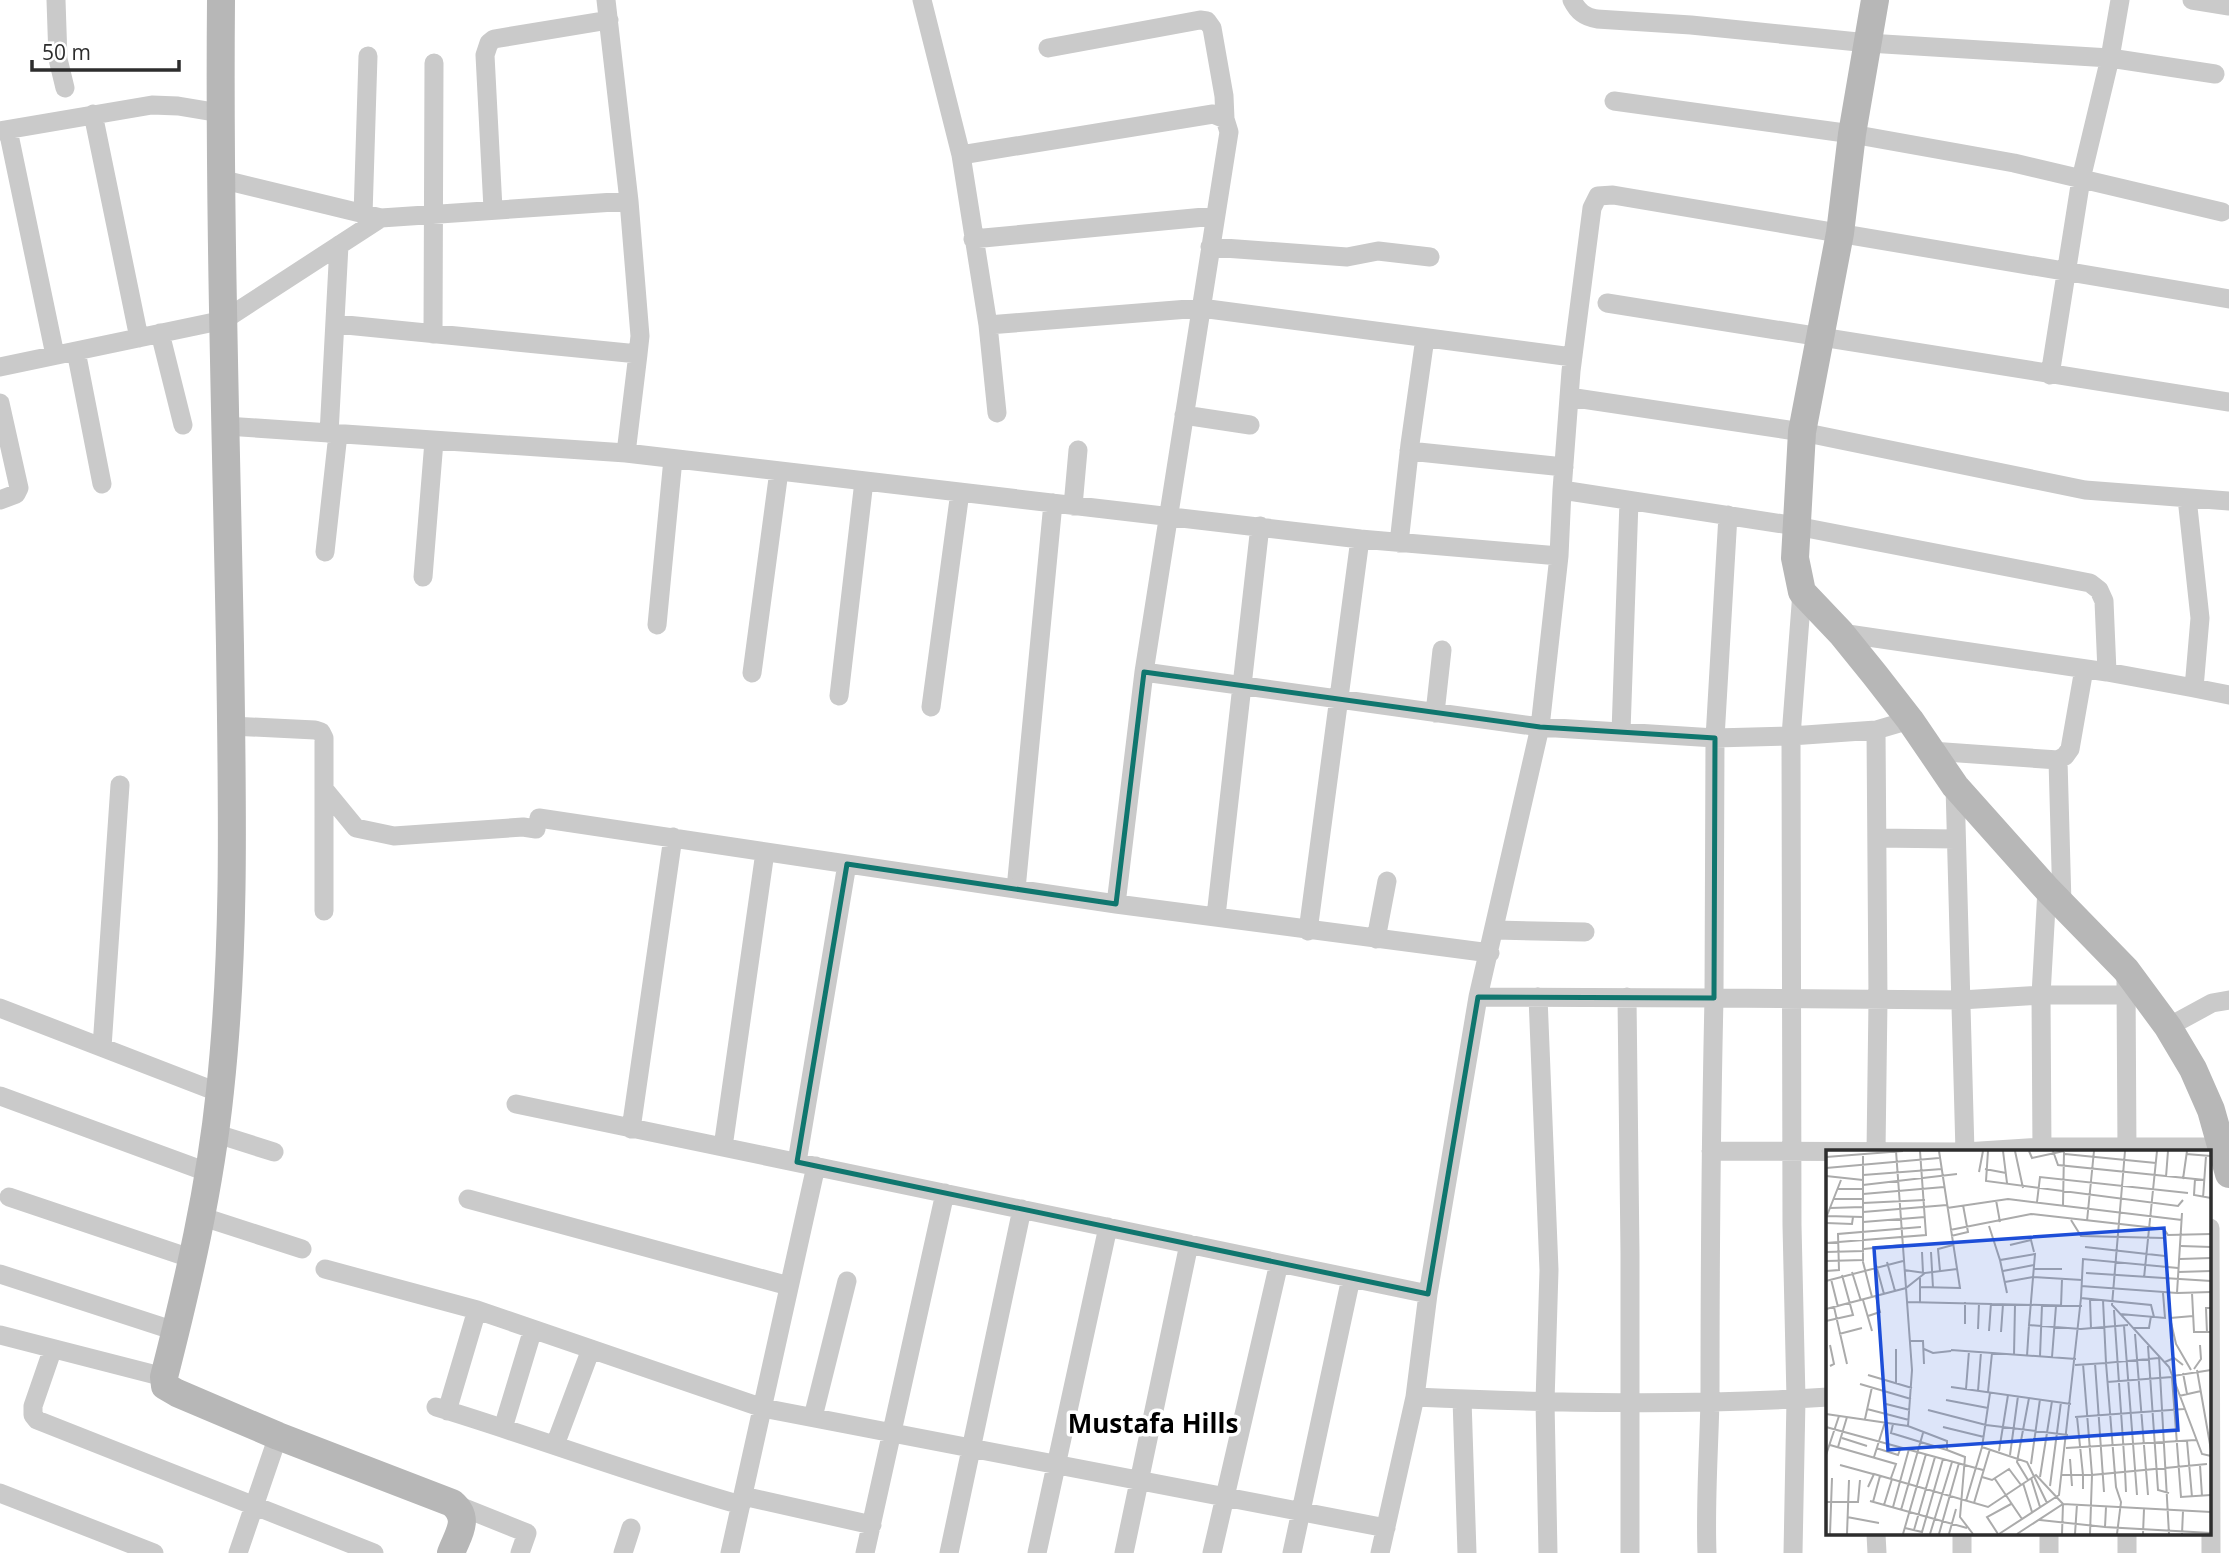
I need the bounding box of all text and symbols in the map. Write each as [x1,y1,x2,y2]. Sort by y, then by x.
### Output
scale bar [32,28,178,72]
text: 50 m [42,38,91,66]
inset map [1826,1150,2212,1536]
district label: Mustafa Hills [1068,1405,1238,1441]

